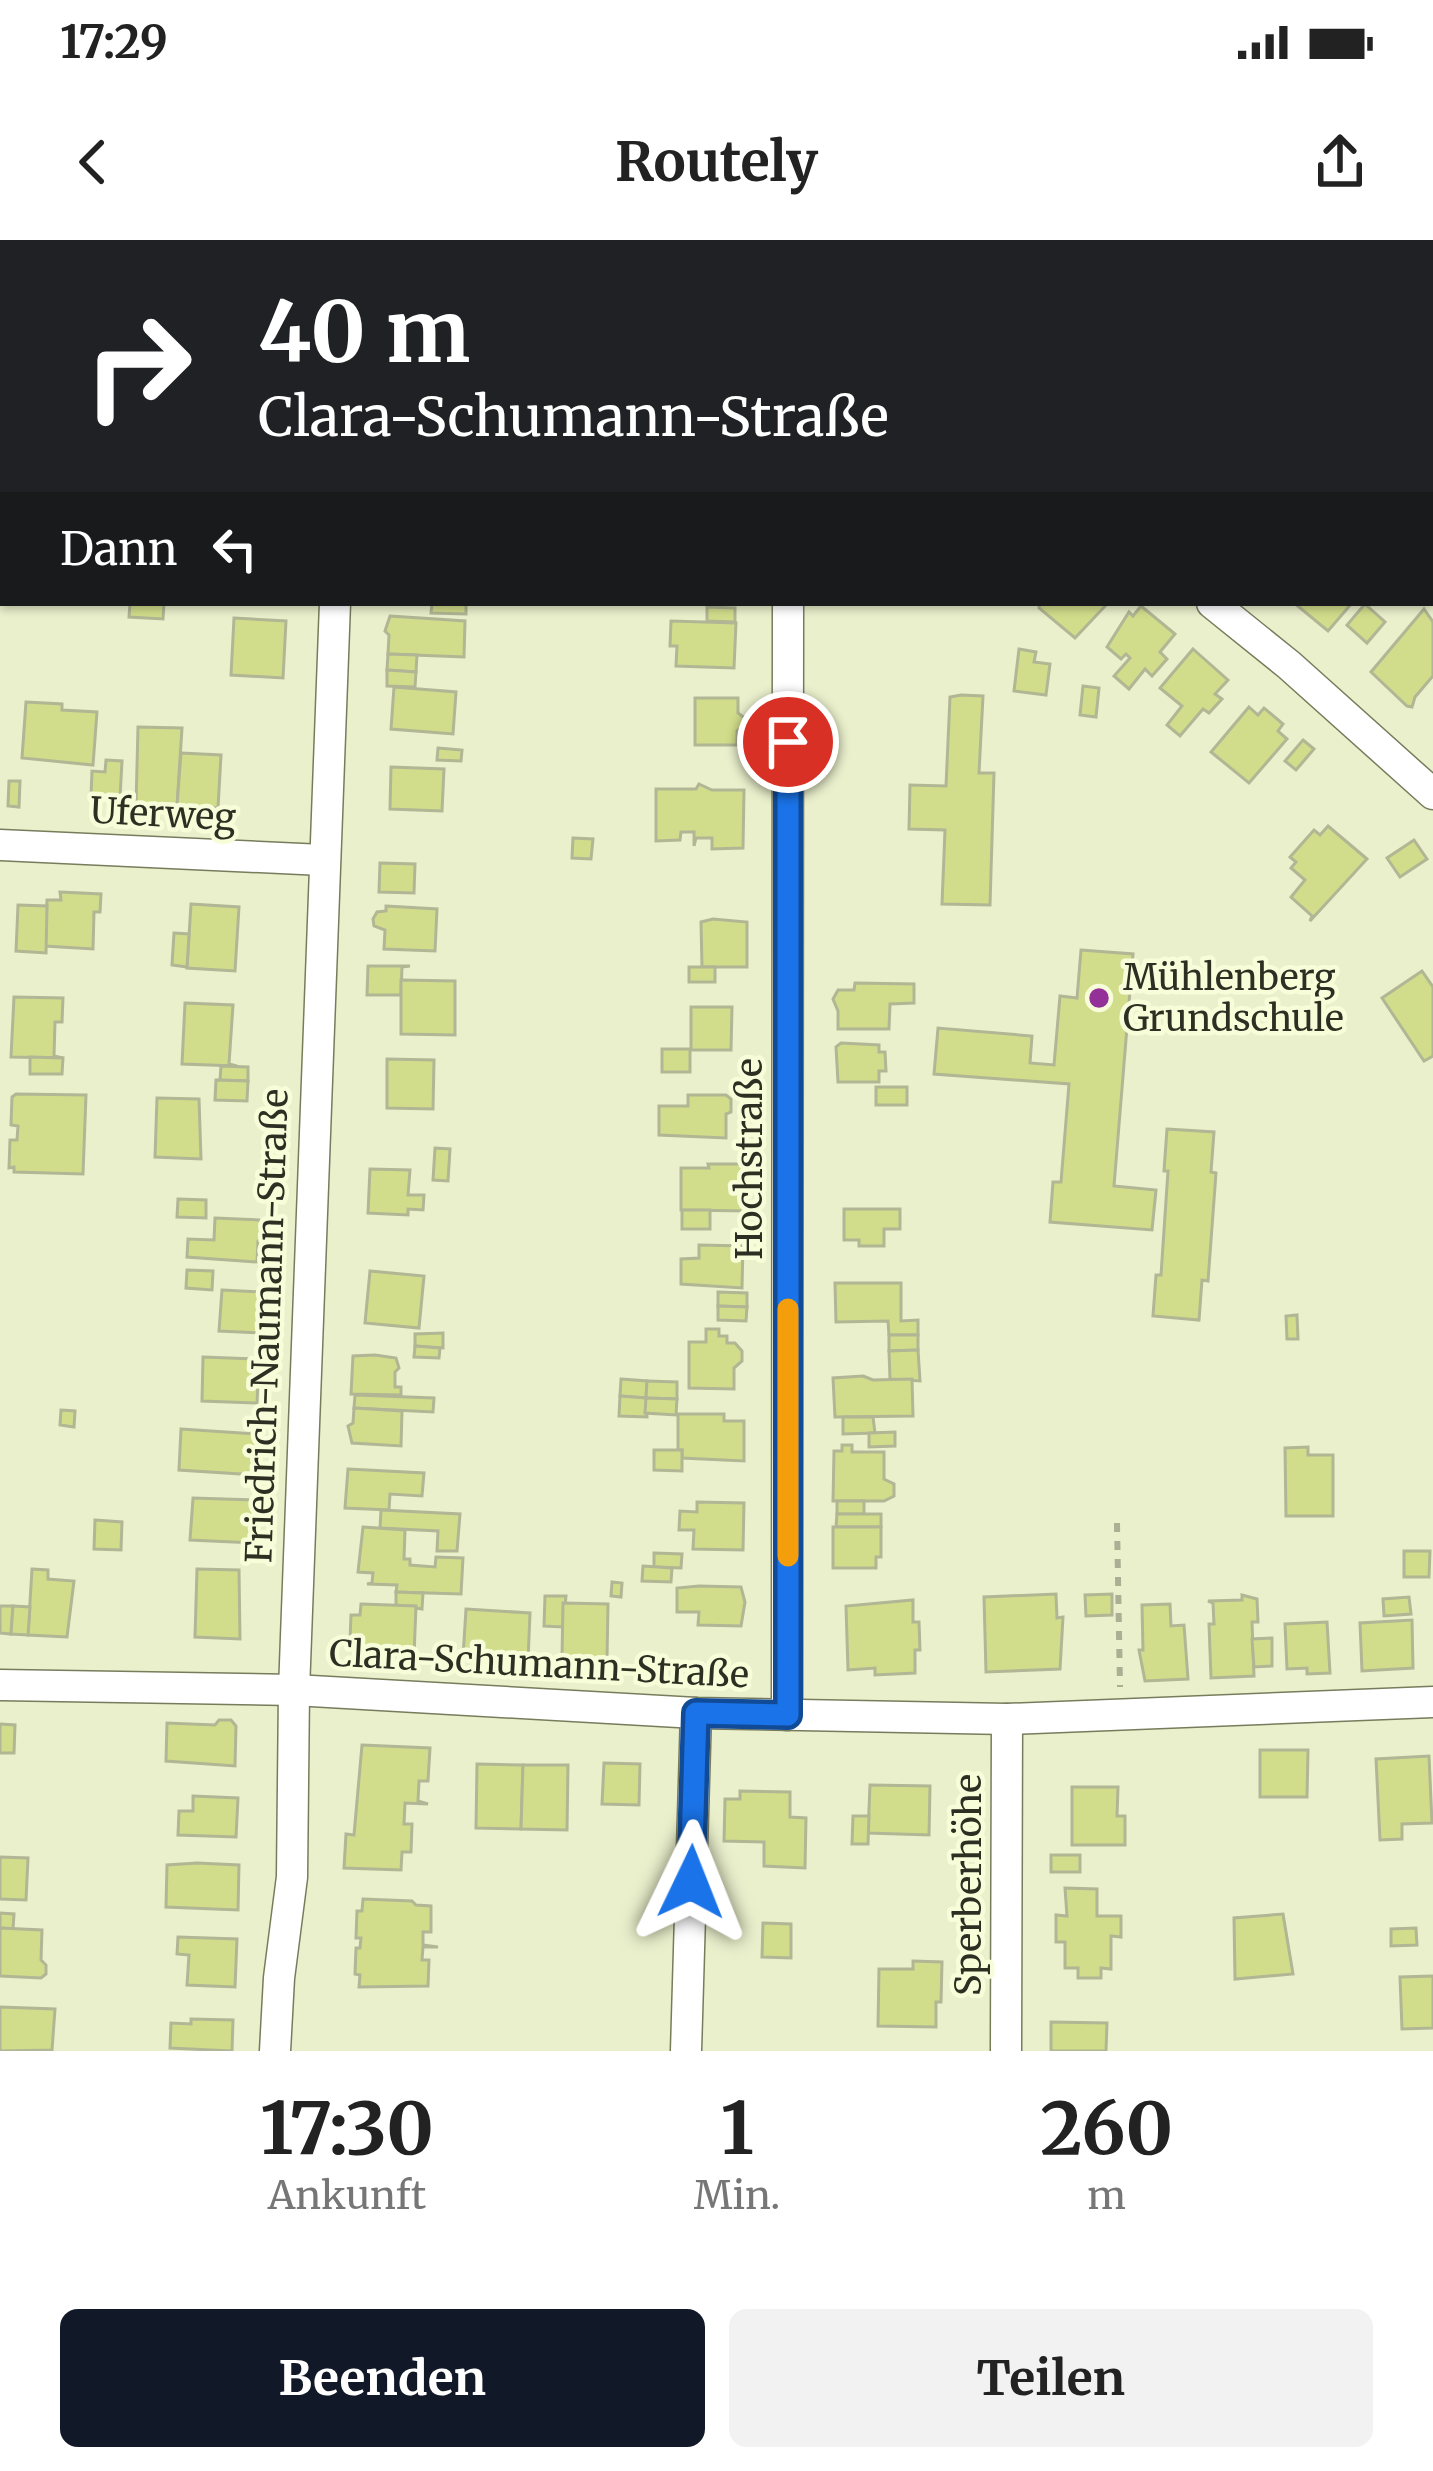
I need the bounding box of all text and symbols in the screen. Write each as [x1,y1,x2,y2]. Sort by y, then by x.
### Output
text: 17:29 [60,14,168,70]
text: Routely [615,128,818,196]
icon: back [60,129,126,195]
icon: share [1307,129,1373,195]
text: 40 m [258,279,470,385]
icon: right [60,288,216,444]
text: Clara-Schumann-Straße [258,383,889,451]
icon: left [202,516,268,582]
text: Dann [60,521,178,577]
pin [737,691,839,793]
icon: arrive [755,709,821,775]
street label: Uferweg [89,788,237,840]
place label: Mühlenberg Grundschule [1123,955,1344,1041]
marker: Mühlenberg Grundschule [1086,985,1112,1011]
street label: Hochstraße [727,1058,772,1260]
street label: Friedrich-Naumann-Straße [236,1088,298,1564]
street label: Clara-Schumann-Straße [328,1631,750,1697]
street label: Sperberhöhe [946,1774,991,1996]
position arrow [628,1819,754,1945]
text: 17:30 [260,2083,434,2174]
text: 1 [720,2083,754,2174]
text: 260 [1040,2083,1173,2174]
text: Ankunft [268,2171,426,2220]
text: Min. [694,2171,780,2220]
text: m [1087,2171,1126,2220]
button: Beenden [60,2309,705,2447]
button: Teilen [729,2309,1373,2447]

